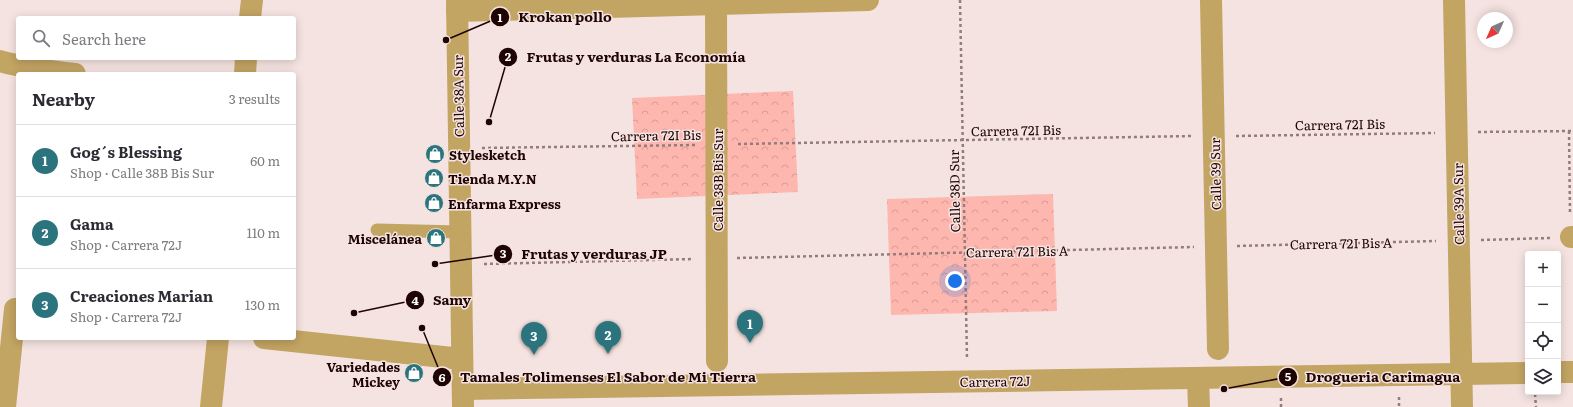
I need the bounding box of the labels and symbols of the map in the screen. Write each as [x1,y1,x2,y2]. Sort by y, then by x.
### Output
callout: Krokan pollo [490,4,619,30]
text: Krokan pollo [518,6,612,26]
text: 1 [498,8,503,26]
north arrow [1477,12,1513,48]
callout: Frutas y verduras La Economía [498,44,753,70]
text: Frutas y verduras La Economía [527,46,746,66]
text: 2 [505,47,512,65]
street label: Calle 38A Sur [448,54,468,137]
street label: Carrera 72I Bis [1295,114,1385,134]
street label: Carrera 72I Bis [971,120,1061,140]
street label: Carrera 72I Bis [611,125,701,145]
street label: Calle 38B Bis Sur [708,128,727,231]
street label: Calle 39 Sur [1205,137,1225,210]
shop icon: Stylesketch [424,143,446,165]
place label: Stylesketch [449,145,526,164]
street label: Calle 38D Sur [944,149,964,233]
street label: Calle 39A Sur [1448,162,1468,245]
shop icon: Tienda M.Y.N [423,167,445,189]
place label: Tienda M.Y.N [448,169,537,188]
shop icon: Enfarma Express [423,192,445,214]
place label: Enfarma Express [448,194,561,213]
shop icon: Miscelánea [425,227,447,249]
place label: Miscelánea [348,229,422,248]
street label: Carrera 72I Bis A [1290,233,1393,253]
callout: Frutas y verduras JP [493,241,675,267]
street label: Carrera 72I Bis A [966,241,1069,261]
text: Frutas y verduras JP [521,243,667,263]
text: 3 [500,244,507,262]
your location [945,271,965,291]
callout: Samy [405,287,479,313]
text: Samy [433,289,472,309]
text: 4 [411,291,419,309]
pin: 1 [737,310,763,343]
pin: 2 [595,321,621,354]
pin: 3 [521,322,547,355]
place label: Variedades Mickey [326,357,401,391]
shop icon: Variedades Mickey [403,362,425,384]
callout: Tamales Tolimenses El Sabor de Mi Tierra [432,364,764,390]
callout: Drogueria Carimagua [1278,364,1469,390]
text: Tamales Tolimenses El Sabor de Mi Tierra [460,366,757,386]
text: Drogueria Carimagua [1306,366,1461,386]
text: 5 [1285,367,1292,385]
text: 6 [438,368,446,386]
street label: Carrera 72J [959,371,1031,391]

